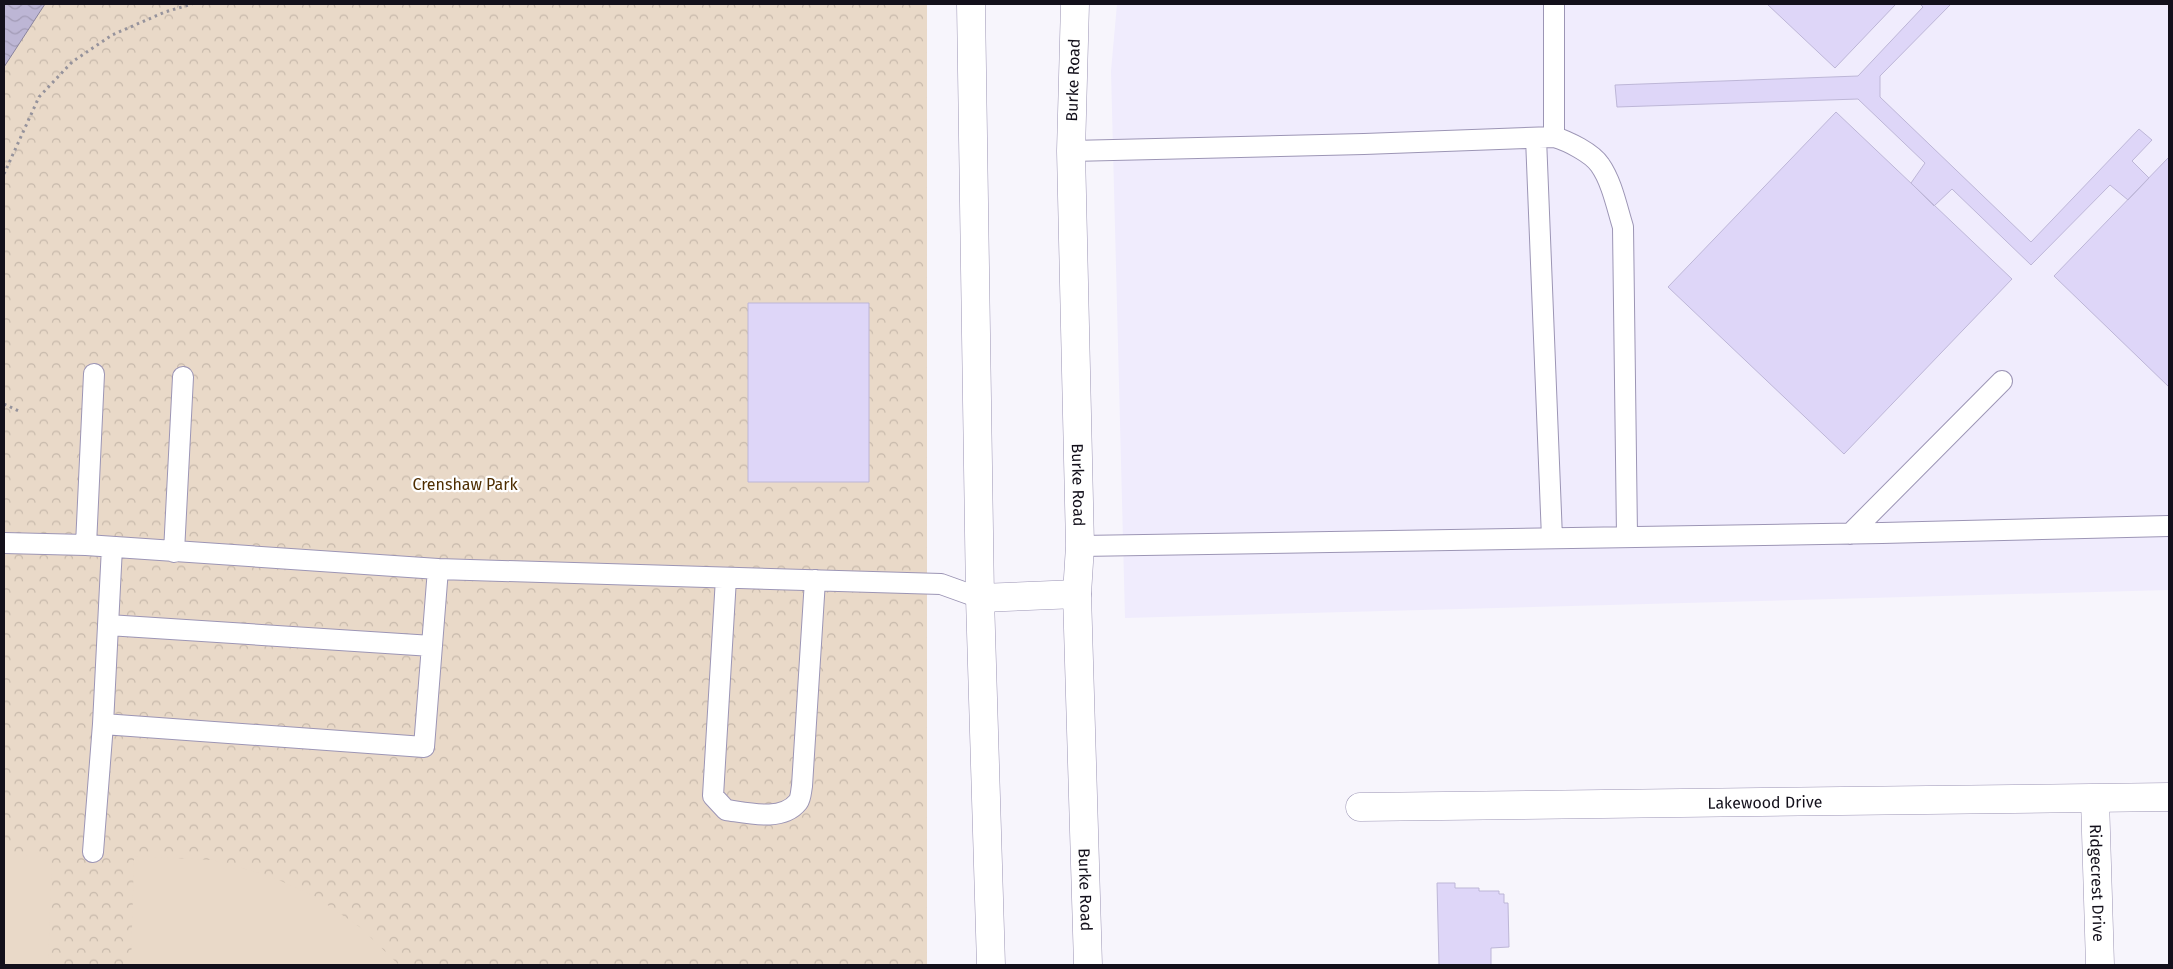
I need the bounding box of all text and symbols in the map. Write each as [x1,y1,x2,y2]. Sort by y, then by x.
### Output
street label: Burke Road [1062,38,1084,122]
street label: Burke Road [1068,443,1089,527]
park label: Crenshaw Park [412,475,518,494]
street label: Lakewood Drive [1707,792,1823,812]
street label: Ridgecrest Drive [2086,824,2109,942]
street label: Burke Road [1075,848,1096,931]

